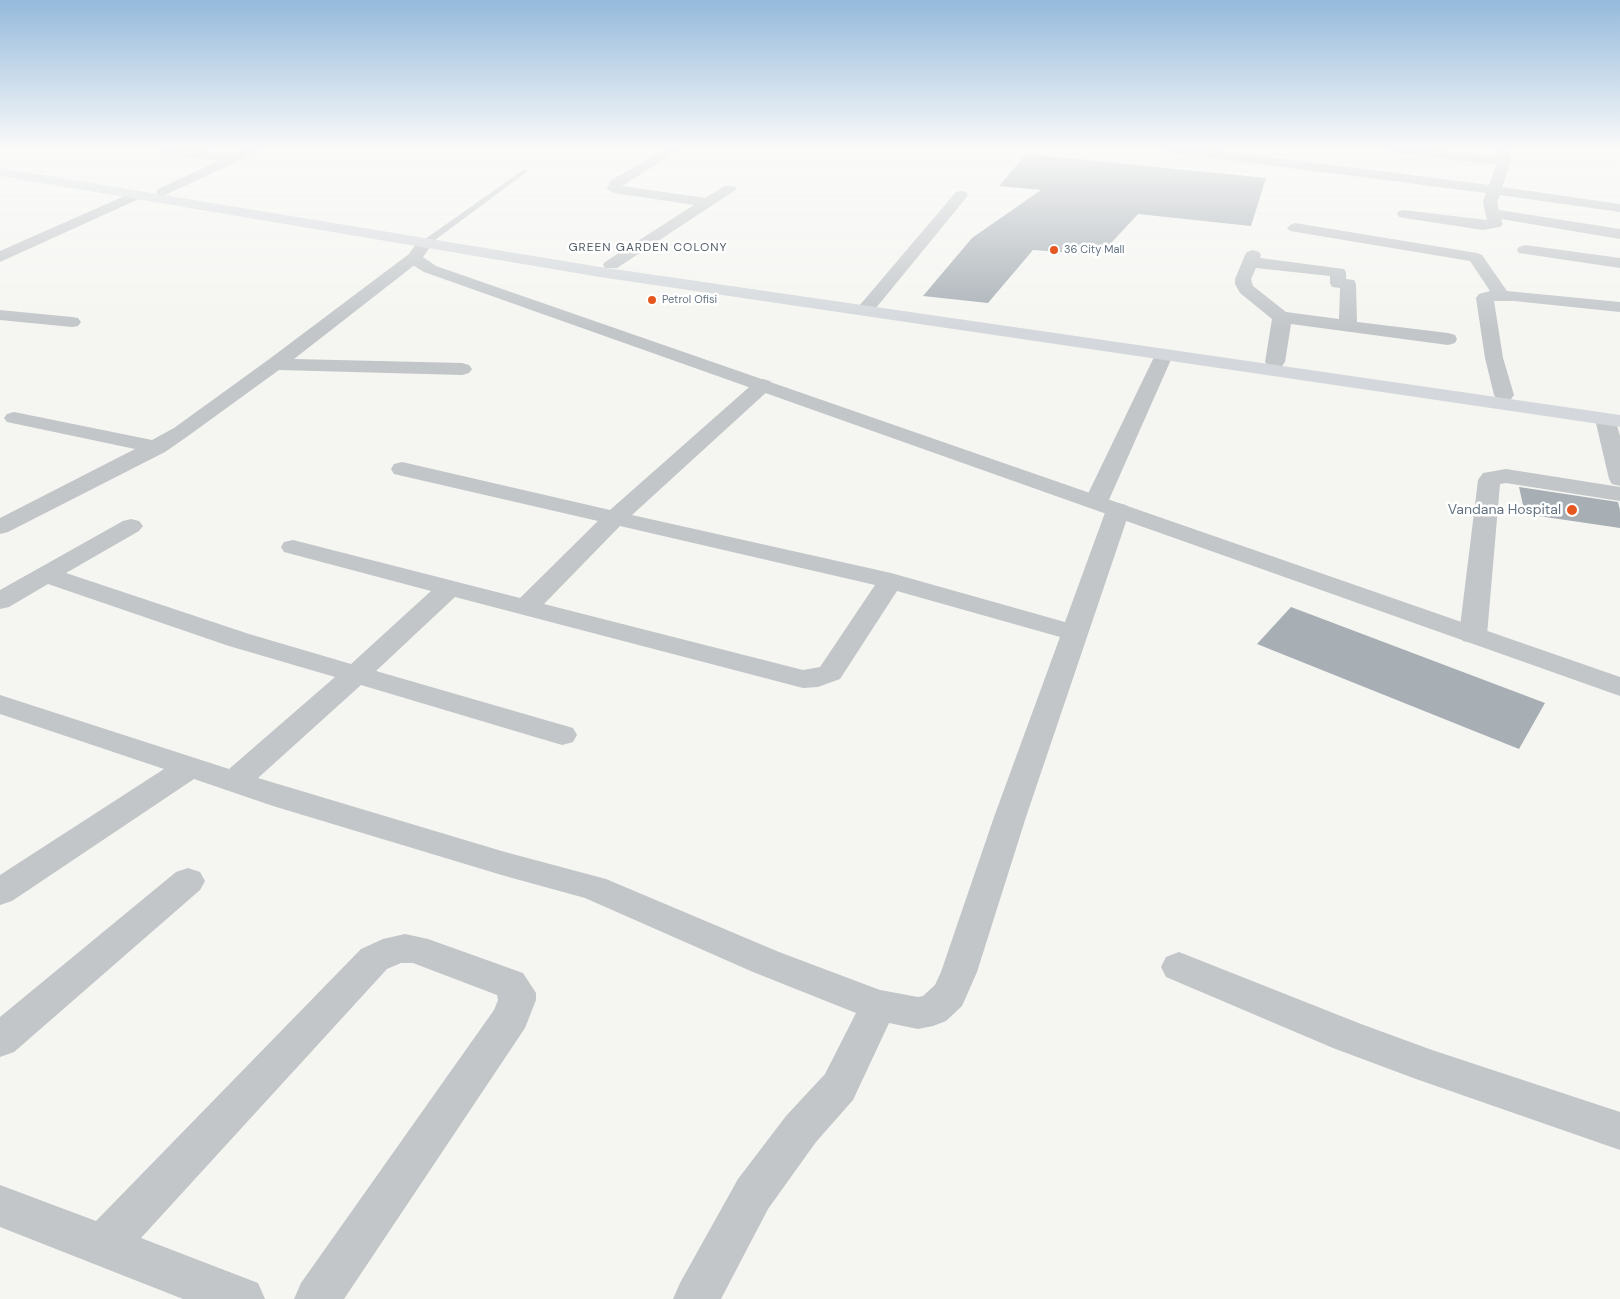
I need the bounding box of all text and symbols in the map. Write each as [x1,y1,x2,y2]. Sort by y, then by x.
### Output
district label: GREEN GARDEN COLONY [566,241,730,255]
place label: 36 City Mall [1064,243,1124,257]
marker: 36 City Mall [1048,244,1060,256]
place label: Petrol Ofisi [662,293,717,307]
marker: Petrol Ofisi [646,294,658,306]
place label: Vandana Hospital [1448,502,1561,518]
marker: Vandana Hospital [1565,503,1579,517]

